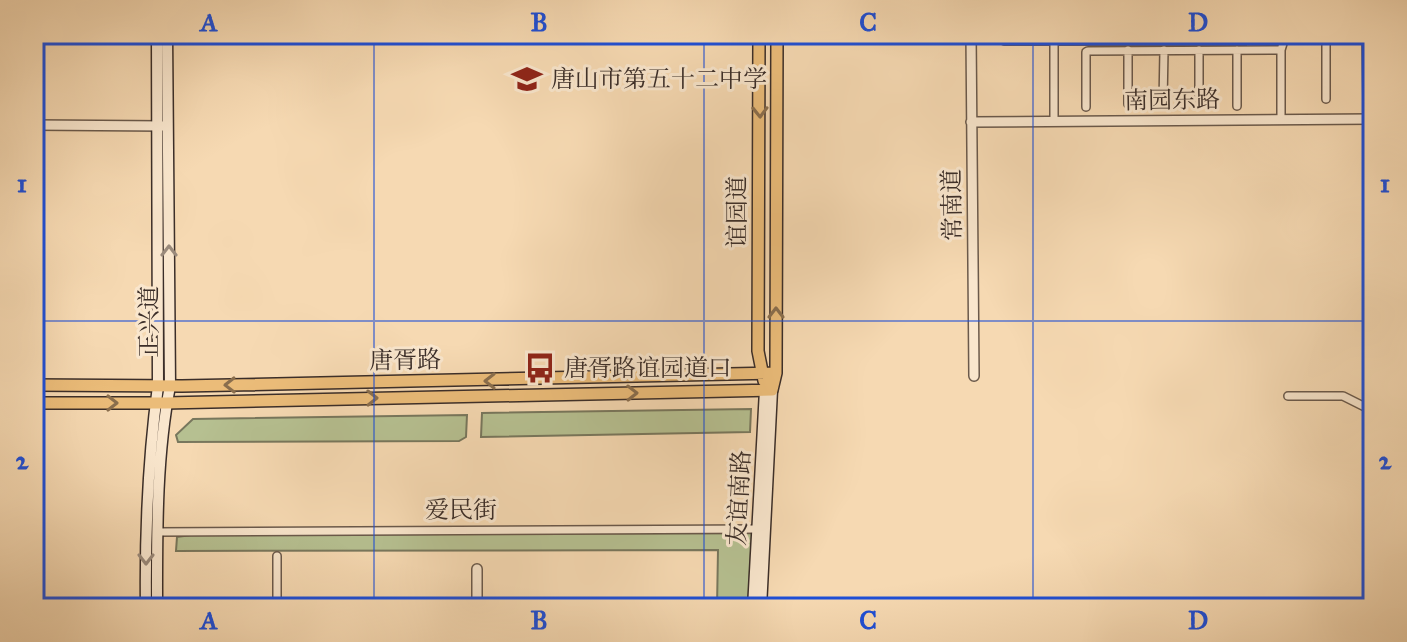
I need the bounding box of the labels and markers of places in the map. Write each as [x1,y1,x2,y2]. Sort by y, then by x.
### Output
school or university icon: 唐山市第五十二中学 [510,62,544,96]
place label: 唐山市第五十二中学 [551,64,767,94]
bus stop icon: 唐胥路谊园道口 [523,351,557,385]
place label: 唐胥路谊园道口 [564,353,732,383]

